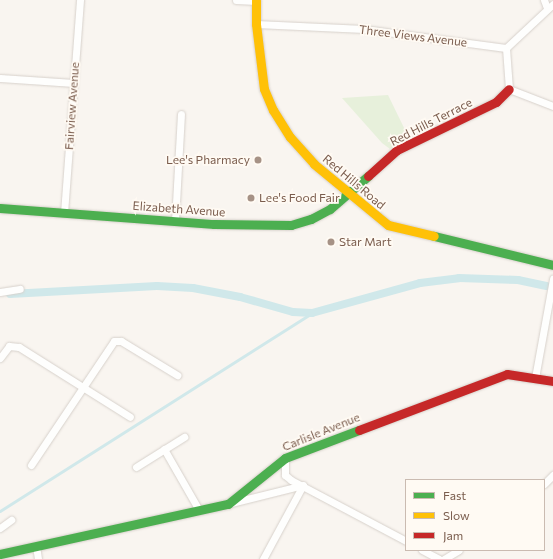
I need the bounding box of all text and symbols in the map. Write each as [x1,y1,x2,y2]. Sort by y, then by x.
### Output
street label: Three Views Avenue [358,22,468,50]
street label: Fairview Avenue [62,62,82,150]
street label: Red Hills Terrace [388,95,474,149]
street label: Red Hills Road [320,152,388,212]
place label: Lee's Pharmacy [166,153,250,167]
marker: Lee's Pharmacy [253,155,263,165]
place label: Lee's Food Fair [259,191,340,205]
marker: Lee's Food Fair [246,193,256,203]
street label: Elizabeth Avenue [132,199,226,219]
place label: Star Mart [339,235,392,249]
marker: Star Mart [326,237,336,247]
street label: Carlisle Avenue [280,410,362,454]
legend [405,479,545,551]
text: Fast [443,488,466,502]
text: Slow [443,508,470,522]
text: Jam [443,528,463,542]

